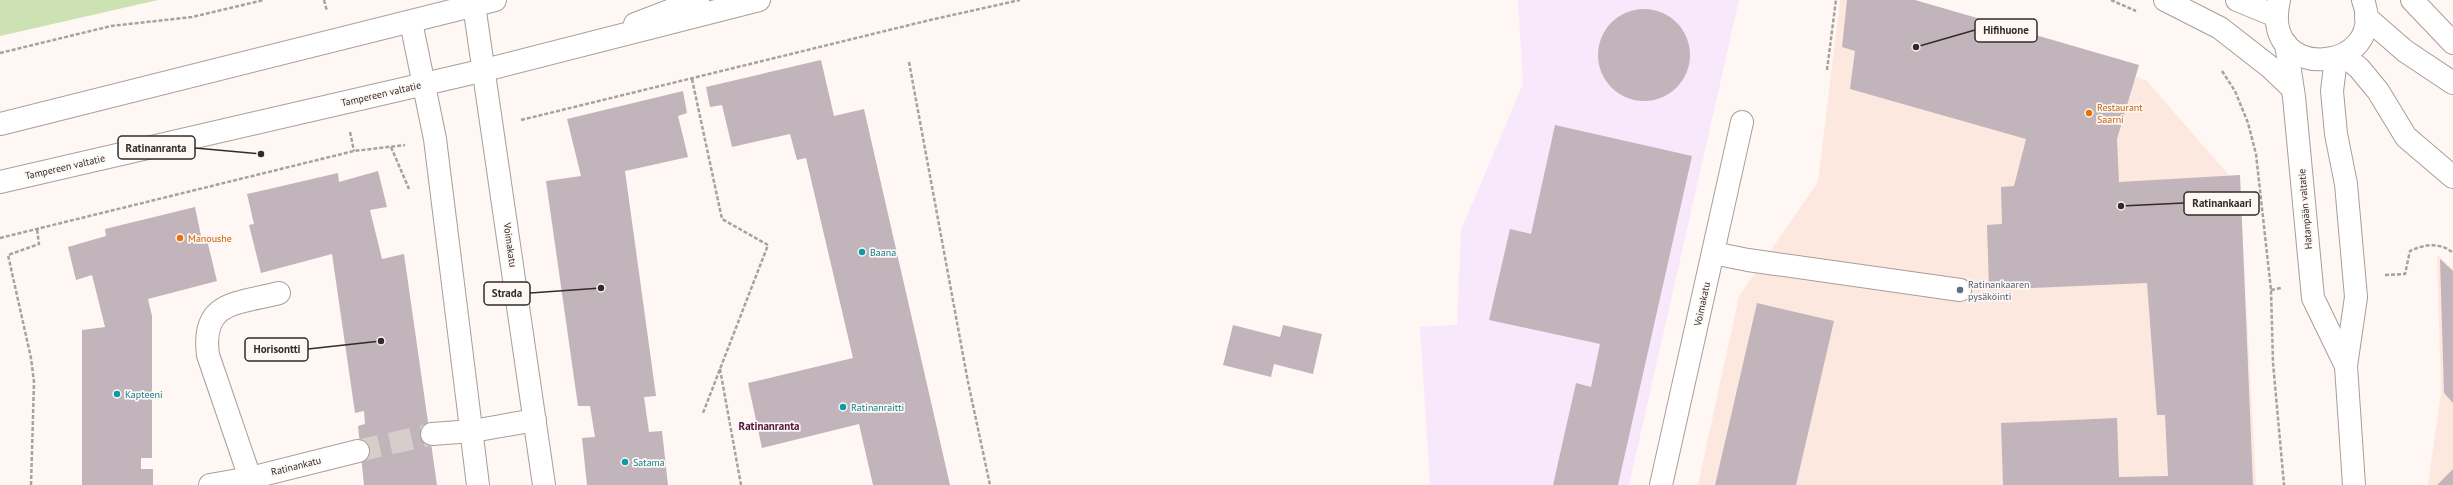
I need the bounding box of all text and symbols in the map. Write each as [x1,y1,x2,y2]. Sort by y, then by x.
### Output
callout: Hifihuone [1975,19,2037,42]
text: Hifihuone [1983,23,2029,37]
street label: Tampereen valtatie [340,78,422,110]
place label: Restaurant Saarni [2097,101,2143,126]
marker: Restaurant Saarni [2084,108,2094,118]
callout: Ratinanranta [118,136,195,159]
text: Ratinanranta [126,141,186,155]
street label: Tampereen valtatie [24,151,106,183]
street label: Hatanpään valtatie [2295,168,2315,250]
callout: Ratinankaari [2184,192,2259,215]
text: Ratinankaari [2192,196,2252,210]
street label: Voimakatu [500,221,520,268]
place label: Manoushe [188,232,232,245]
marker: Manoushe [175,233,185,243]
place label: Baana [870,246,896,259]
marker: Baana [857,247,867,257]
place label: Ratinankaaren pysäköinti [1968,278,2029,303]
street label: Voimakatu [1691,281,1713,328]
callout: Strada [484,282,530,305]
marker: Ratinankaaren pysäköinti [1955,285,1965,295]
text: Strada [492,286,522,300]
callout: Horisontti [245,338,308,361]
text: Horisontti [254,342,301,356]
place label: Kapteeni [125,388,163,401]
marker: Kapteeni [112,389,122,399]
place label: Ratinanraitti [851,401,904,414]
marker: Ratinanraitti [838,402,848,412]
district label: Ratinanranta [739,419,799,433]
street label: Ratinankatu [270,453,322,479]
place label: Satama [633,456,665,469]
marker: Satama [620,457,630,467]

